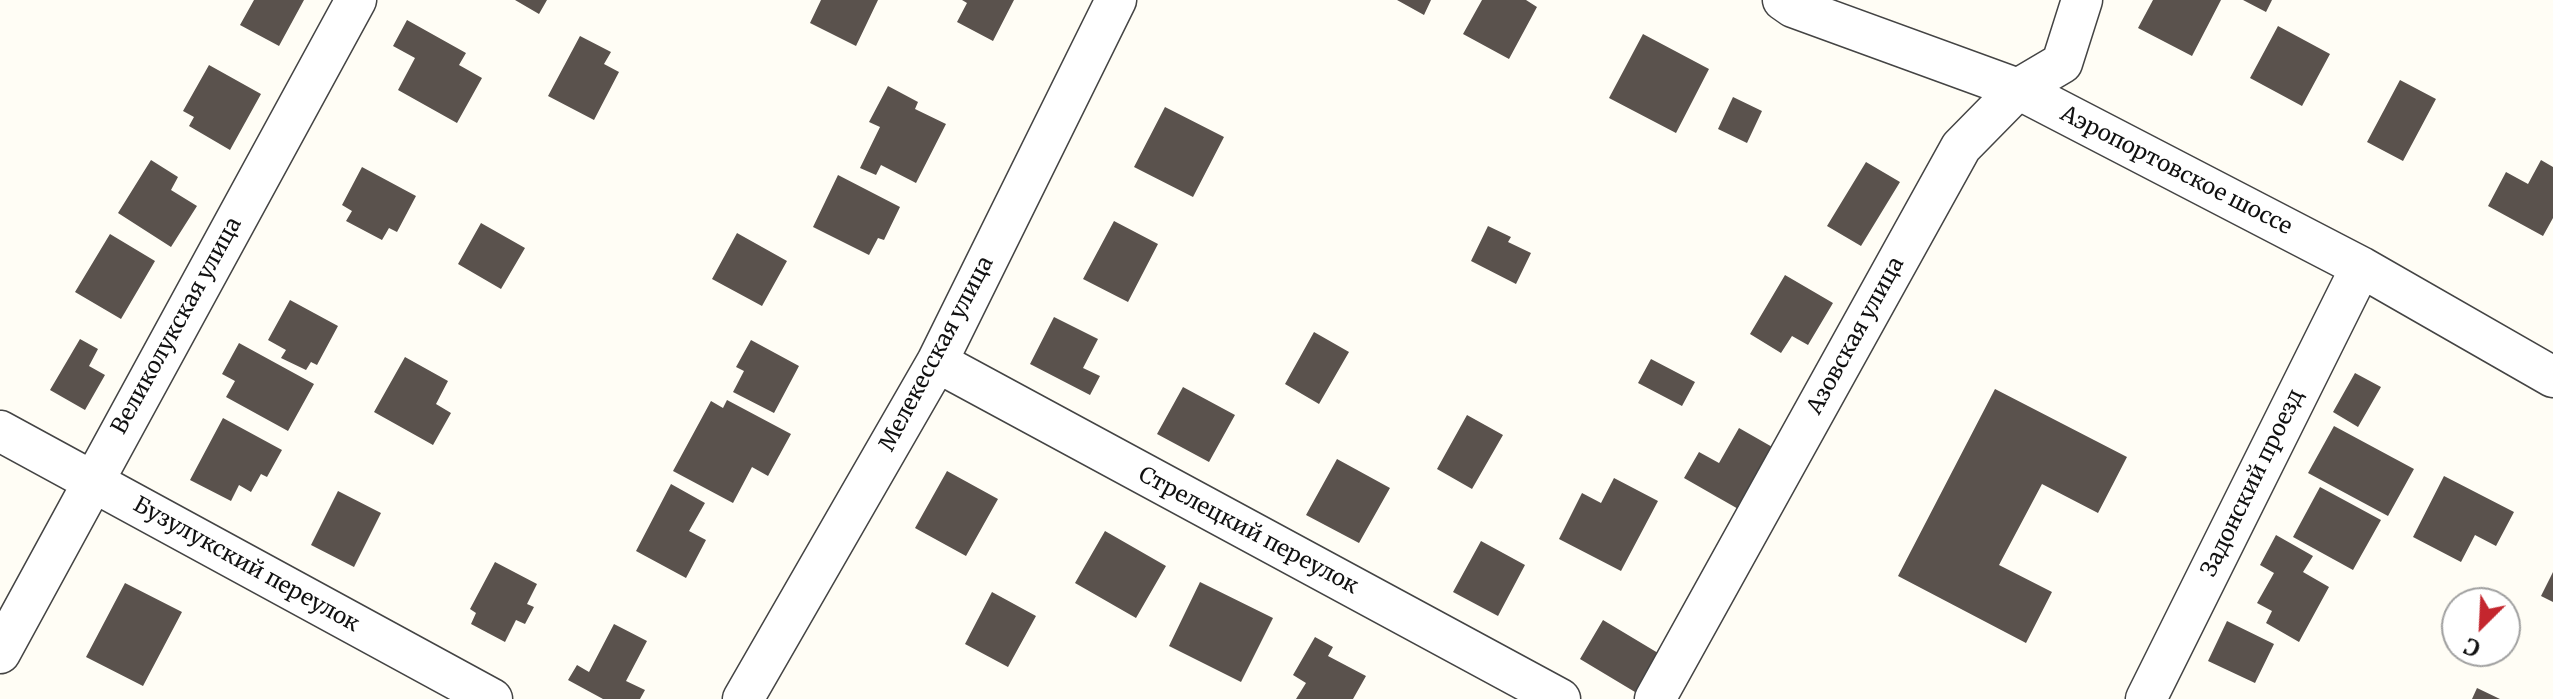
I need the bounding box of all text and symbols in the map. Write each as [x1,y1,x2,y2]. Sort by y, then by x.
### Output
street label: Аэропортовское шоссе [2056,101,2296,241]
street label: Великолукская улица [106,213,248,439]
street label: Мелекесская улица [874,252,1000,456]
street label: Азовская улица [1802,253,1910,419]
street label: Задонский проезд [2196,385,2310,581]
street label: Стрелецкий переулок [1134,462,1362,600]
street label: Бузулукский переулок [128,492,364,638]
north arrow [2441,587,2521,667]
text: С [2460,631,2484,663]

